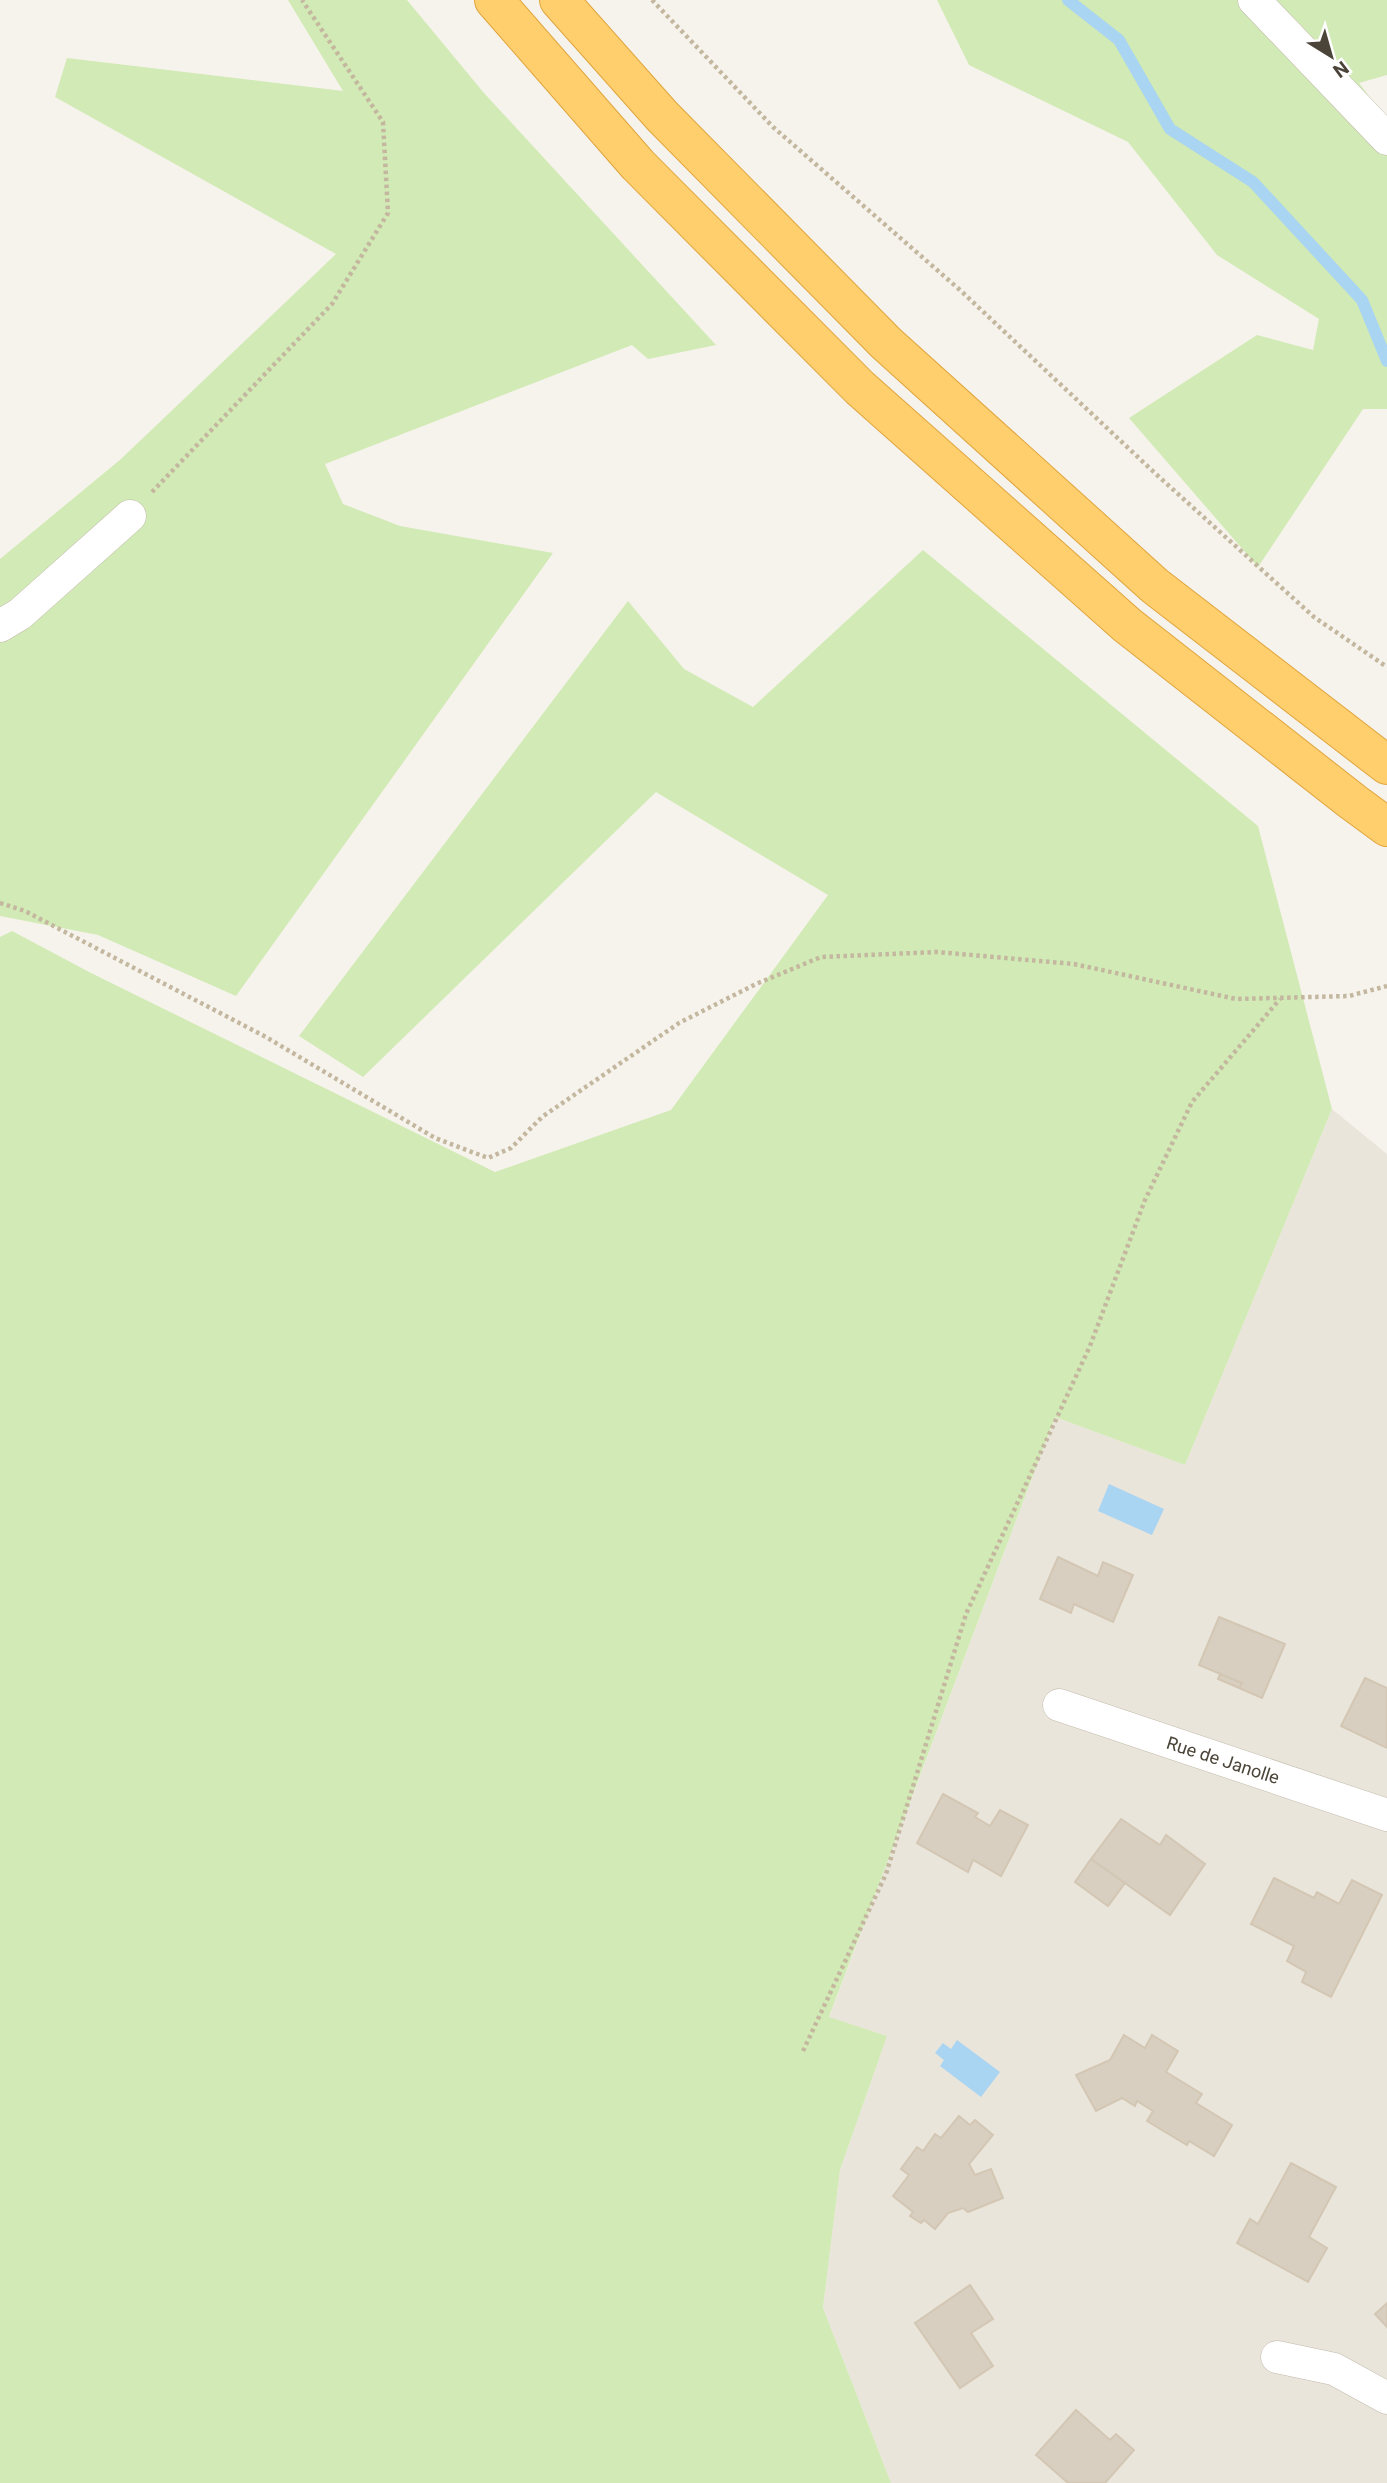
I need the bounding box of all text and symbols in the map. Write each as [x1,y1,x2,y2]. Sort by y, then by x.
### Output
north arrow [1296,21,1366,91]
text: N [1329,56,1353,82]
street label: Rue de Janolle [1164,1732,1282,1788]

